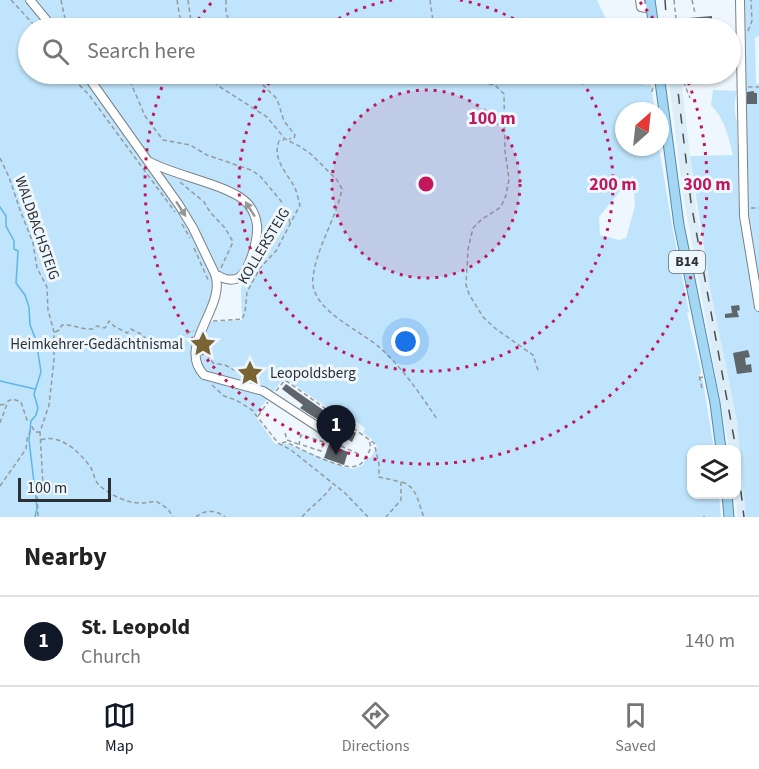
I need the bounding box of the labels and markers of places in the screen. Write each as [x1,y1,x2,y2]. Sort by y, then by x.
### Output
centre of rings [416,174,436,194]
place icon: Heimkehrer-Gedächtnismal [188,329,218,359]
place label: Heimkehrer-Gedächtnismal [10,334,183,355]
place icon: Leopoldsberg [235,358,265,388]
place label: Leopoldsberg [270,363,356,384]
pin: 1 [316,406,356,455]

